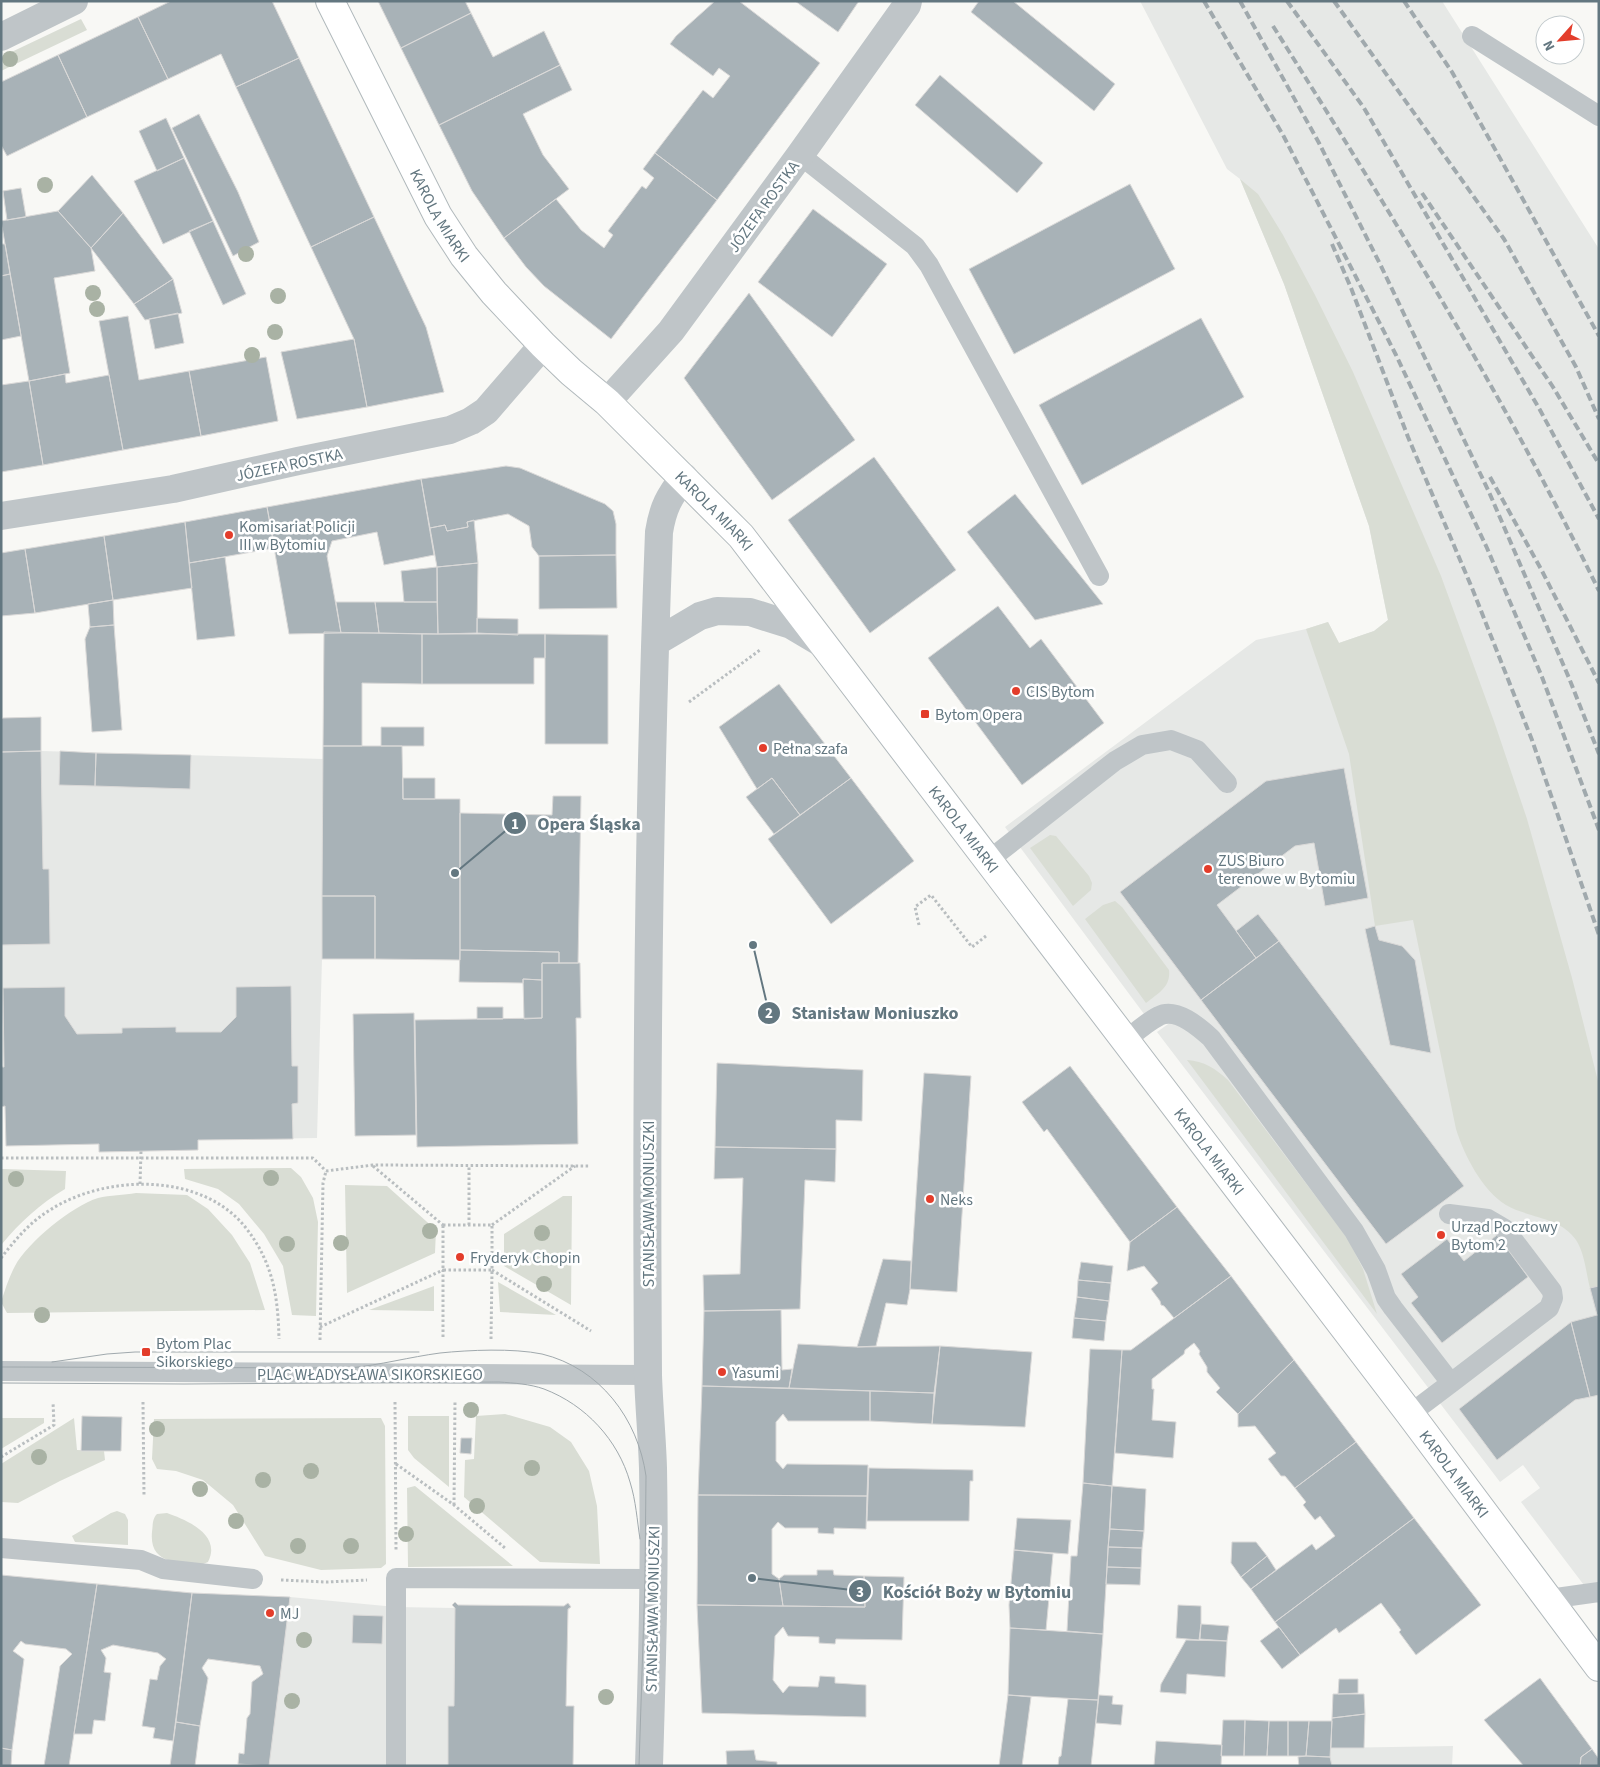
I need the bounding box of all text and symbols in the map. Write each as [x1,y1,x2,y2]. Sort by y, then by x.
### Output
north arrow [1535,15,1585,65]
text: N [1538,37,1560,54]
street label: JÓZEFA ROSTKA [723,156,805,257]
street label: KAROLA MIARKI [404,165,475,267]
street label: JÓZEFA ROSTKA [234,443,345,487]
street label: KAROLA MIARKI [670,466,758,556]
place label: Komisariat Policji III w Bytomiu [239,516,355,556]
marker: Komisariat Policji III w Bytomiu [223,529,235,541]
place label: CIS Bytom [1026,681,1095,703]
marker: CIS Bytom [1010,685,1022,697]
place label: Bytom Opera [935,704,1023,726]
marker: Bytom Opera [919,708,931,720]
place label: Pełna szafa [773,738,848,760]
marker: Pełna szafa [757,742,769,754]
street label: KAROLA MIARKI [923,781,1004,878]
callout: Opera Śląska [502,807,651,840]
text: Opera Śląska [537,812,641,837]
text: 1 [511,814,519,835]
place label: ZUS Biuro terenowe w Bytomiu [1218,850,1356,890]
marker: ZUS Biuro terenowe w Bytomiu [1202,863,1214,875]
callout: Stanisław Moniuszko [756,996,968,1029]
text: Stanisław Moniuszko [791,1001,959,1026]
text: 2 [765,1003,773,1024]
street label: KAROLA MIARKI [1169,1104,1249,1200]
street label: STANISŁAWA MONIUSZKI [638,1121,660,1287]
place label: Neks [940,1189,973,1211]
marker: Neks [924,1193,936,1205]
place label: Urząd Pocztowy Bytom 2 [1451,1216,1558,1256]
marker: Urząd Pocztowy Bytom 2 [1435,1229,1447,1241]
place label: Fryderyk Chopin [470,1247,580,1269]
marker: Fryderyk Chopin [454,1251,466,1263]
place label: Bytom Plac Sikorskiego [156,1333,233,1373]
marker: Bytom Plac Sikorskiego [140,1346,152,1358]
place label: Yasumi [731,1362,779,1384]
street label: PLAC WŁADYSŁAWA SIKORSKIEGO [257,1364,483,1386]
marker: Yasumi [716,1366,728,1378]
street label: KAROLA MIARKI [1414,1426,1494,1523]
street label: STANISŁAWA MONIUSZKI [641,1525,665,1693]
callout: Kościół Boży w Bytomiu [848,1575,1081,1608]
text: Kościół Boży w Bytomiu [883,1580,1071,1605]
text: 3 [856,1582,864,1603]
place label: MJ [280,1603,299,1625]
marker: MJ [264,1607,276,1619]

